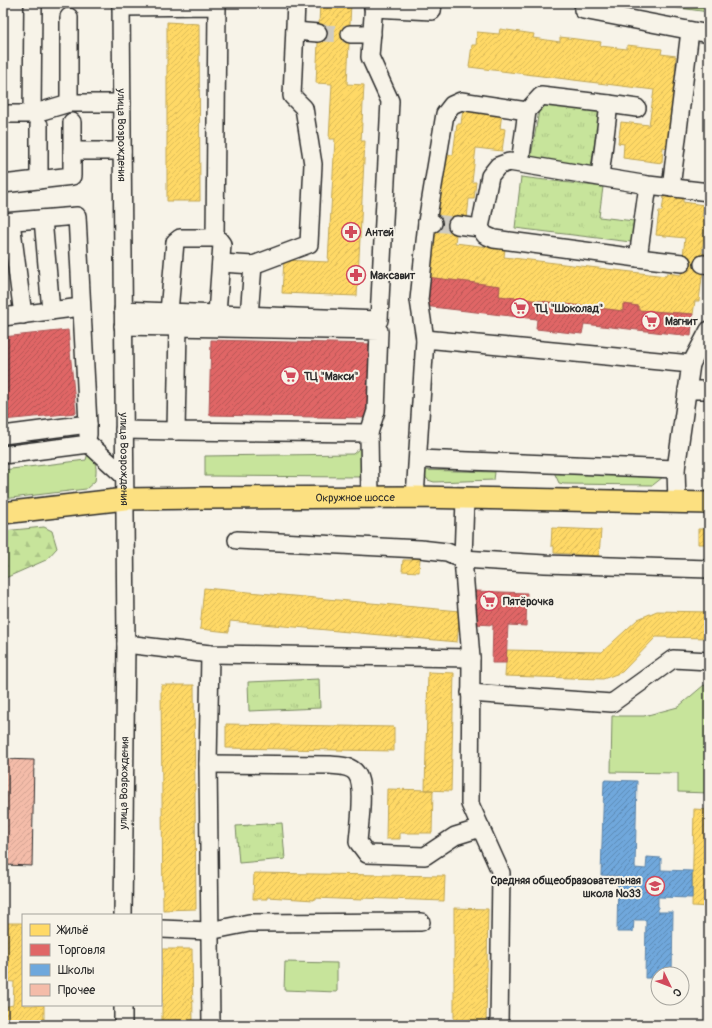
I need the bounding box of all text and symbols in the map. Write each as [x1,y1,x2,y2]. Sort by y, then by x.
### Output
street label: улица Возрождения [115,87,129,182]
pharmacy icon: Антей [340,221,362,243]
place label: Антей [365,226,394,239]
pharmacy icon: Максавит [345,264,367,286]
place label: Максавит [370,269,416,282]
supermarket icon: ТЦ "Шоколад" [509,297,531,319]
place label: ТЦ "Шоколад" [533,302,603,315]
supermarket icon: Магнит [640,310,662,332]
place label: Магнит [665,315,698,328]
supermarket icon: ТЦ "Макси" [279,365,301,387]
place label: ТЦ "Макси" [303,370,358,383]
street label: улица Возрождения [118,411,131,506]
street label: Окружное шоссе [316,491,395,504]
supermarket icon: Пятёрочка [478,590,500,612]
place label: Пятёрочка [503,595,554,608]
street label: улица Возрождения [117,736,131,831]
place label: Средняя общеобразовательная школа №33 [490,874,641,900]
school or university icon: Средняя общеобразовательная школа №33 [644,875,666,897]
legend [22,914,162,1006]
text: Жильё [56,923,89,938]
text: Торговля [58,943,106,958]
text: Школы [58,963,95,978]
north arrow [650,966,690,1006]
text: Прочее [58,983,95,998]
text: С [670,986,684,1000]

